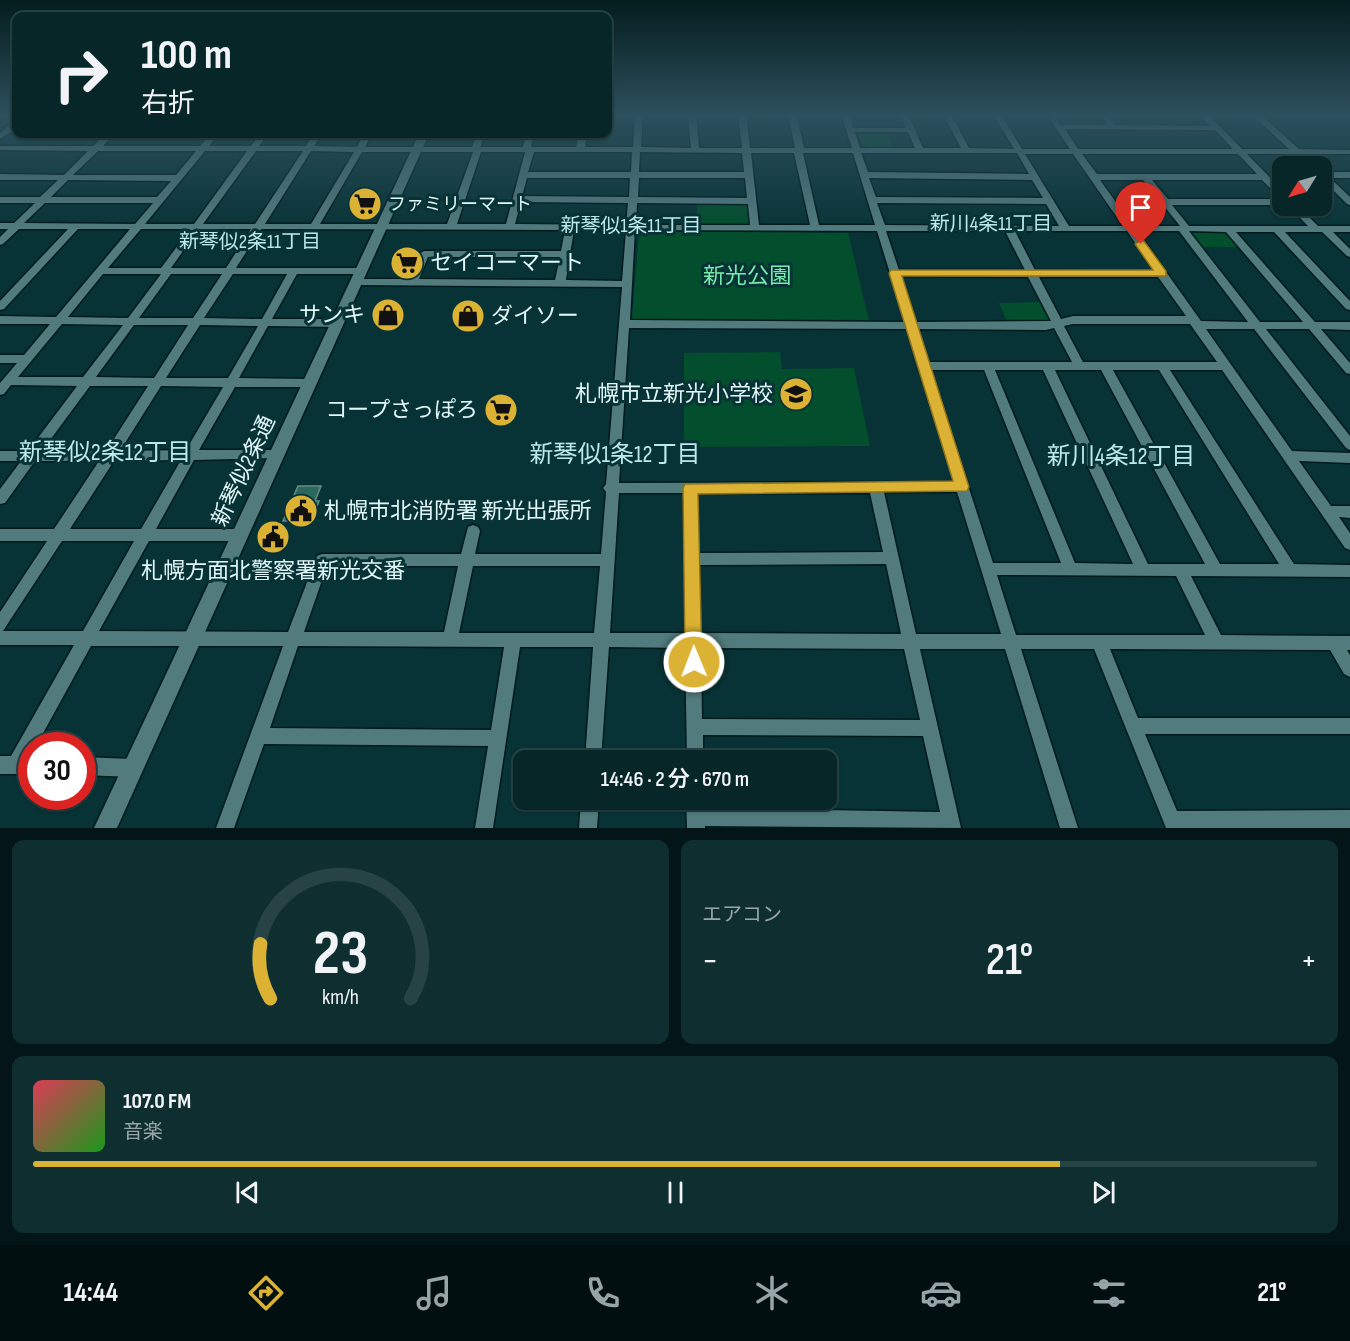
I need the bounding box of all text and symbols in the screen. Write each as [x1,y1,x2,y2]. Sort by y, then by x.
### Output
text: 100 m [141,30,232,81]
icon: right [42,36,120,114]
text: 右折 [141,88,195,120]
north arrow [1272,156,1332,216]
map controls [1272,156,1332,216]
pin [1115,182,1166,244]
supermarket icon: ファミリーマート [347,186,383,222]
icon: arrive [1124,191,1157,224]
place label: ファミリーマート [388,194,532,215]
district label: 新川4条11丁目 [930,212,1052,236]
district label: 新琴似1条11丁目 [561,214,702,238]
district label: 新琴似2条11丁目 [179,230,321,254]
supermarket icon: セイコーマート [389,245,425,281]
place label: セイコーマート [430,250,584,277]
park label: 新光公園 [703,263,791,290]
shop icon: サンキ [370,297,406,333]
shop icon: ダイソー [450,298,486,334]
place label: サンキ [299,302,365,329]
place label: ダイソー [491,303,579,330]
school or university icon: 札幌市立新光小学校 [778,376,814,412]
place label: 札幌市立新光小学校 [575,381,773,408]
supermarket icon: コープさっぽろ [483,392,519,428]
place label: コープさっぽろ [325,397,478,424]
street label: 新琴似2条通 [207,411,281,531]
district label: 新琴似2条12丁目 [19,438,191,467]
district label: 新琴似1条12丁目 [530,440,700,469]
district label: 新川4条12丁目 [1047,442,1195,471]
public building icon: 札幌市北消防署 新光出張所 [283,493,319,529]
place label: 札幌市北消防署 新光出張所 [324,498,592,525]
public building icon: 札幌方面北警察署新光交番 [255,519,291,555]
place label: 札幌方面北警察署新光交番 [141,558,405,585]
position arrow [662,630,726,694]
speed limit sign: 30 [18,732,96,810]
text: 14:46 · 2 分 · 670 m [601,766,749,793]
text: エアコン [702,903,782,927]
text: 23 [313,917,368,992]
text: 21° [986,933,1033,988]
text: − [702,941,718,981]
text: + [1301,941,1317,981]
text: km/h [322,985,359,1010]
text: 107.0 FM [123,1088,191,1115]
text: 音楽 [123,1120,163,1144]
icon: previous [231,1176,264,1209]
icon: pause [659,1176,692,1209]
icon: next [1087,1176,1120,1209]
icon: directions [245,1272,287,1314]
icon: music [413,1272,455,1314]
icon: phone [582,1272,624,1314]
icon: climate [751,1272,793,1314]
icon: car [920,1272,962,1314]
icon: filters [1088,1272,1130,1314]
text: 14:44 [63,1277,118,1309]
text: 21° [1257,1277,1287,1309]

